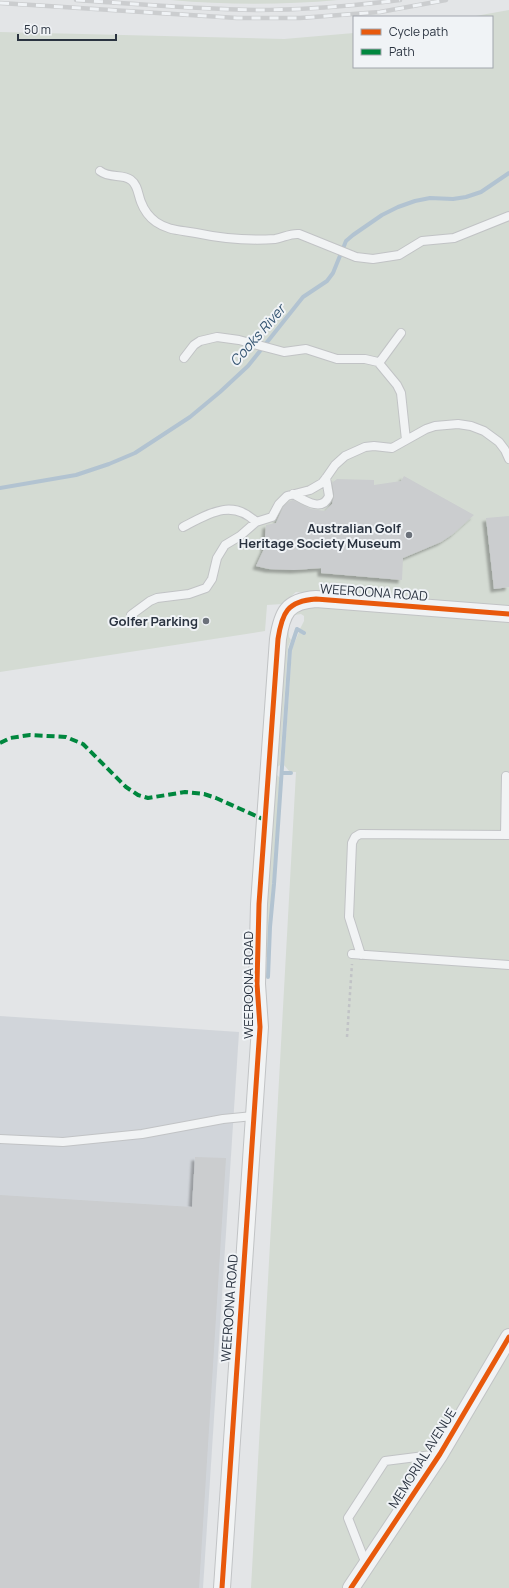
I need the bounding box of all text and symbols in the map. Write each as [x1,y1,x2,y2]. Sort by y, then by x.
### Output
scale bar [18,16,116,42]
legend [353,16,493,68]
text: 50 m [24,21,51,38]
text: Cycle path [389,23,448,40]
text: Path [389,43,415,60]
water label: Cooks River [225,299,290,370]
place label: Australian Golf Heritage Society Museum [239,519,401,552]
marker: Australian Golf Heritage Society Museum [404,530,414,540]
street label: WEEROONA ROAD [319,579,429,605]
place label: Golfer Parking [109,612,198,630]
marker: Golfer Parking [201,616,211,626]
street label: WEEROONA ROAD [239,931,257,1039]
street label: WEEROONA ROAD [216,1253,242,1363]
street label: MEMORIAL AVENUE [384,1405,460,1511]

